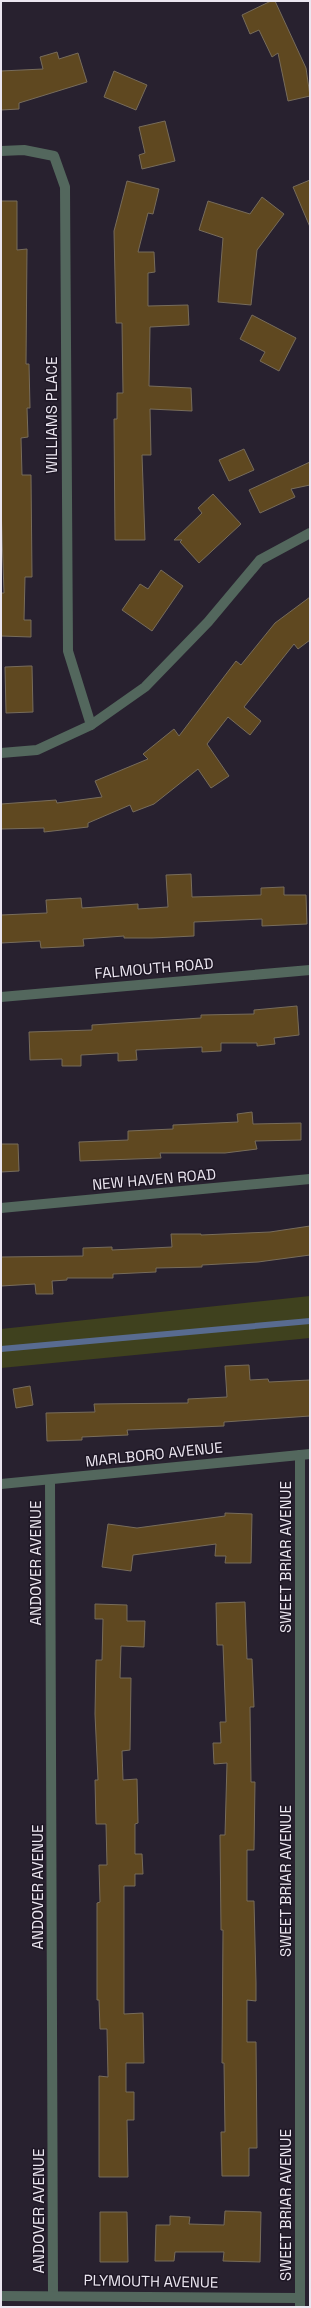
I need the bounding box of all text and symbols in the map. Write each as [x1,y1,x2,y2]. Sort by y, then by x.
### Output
street label: WILLIAMS PLACE [42,357,61,473]
street label: FALMOUTH ROAD [94,953,214,983]
street label: NEW HAVEN ROAD [91,1164,217,1194]
street label: MARLBORO AVENUE [84,1437,224,1471]
street label: SWEET BRIAR AVENUE [276,1481,295,1633]
street label: ANDOVER AVENUE [26,1501,45,1625]
street label: SWEET BRIAR AVENUE [276,1805,295,1957]
street label: ANDOVER AVENUE [28,1825,47,1949]
street label: SWEET BRIAR AVENUE [276,2129,295,2281]
street label: ANDOVER AVENUE [29,2149,48,2273]
street label: PLYMOUTH AVENUE [84,2270,218,2292]

